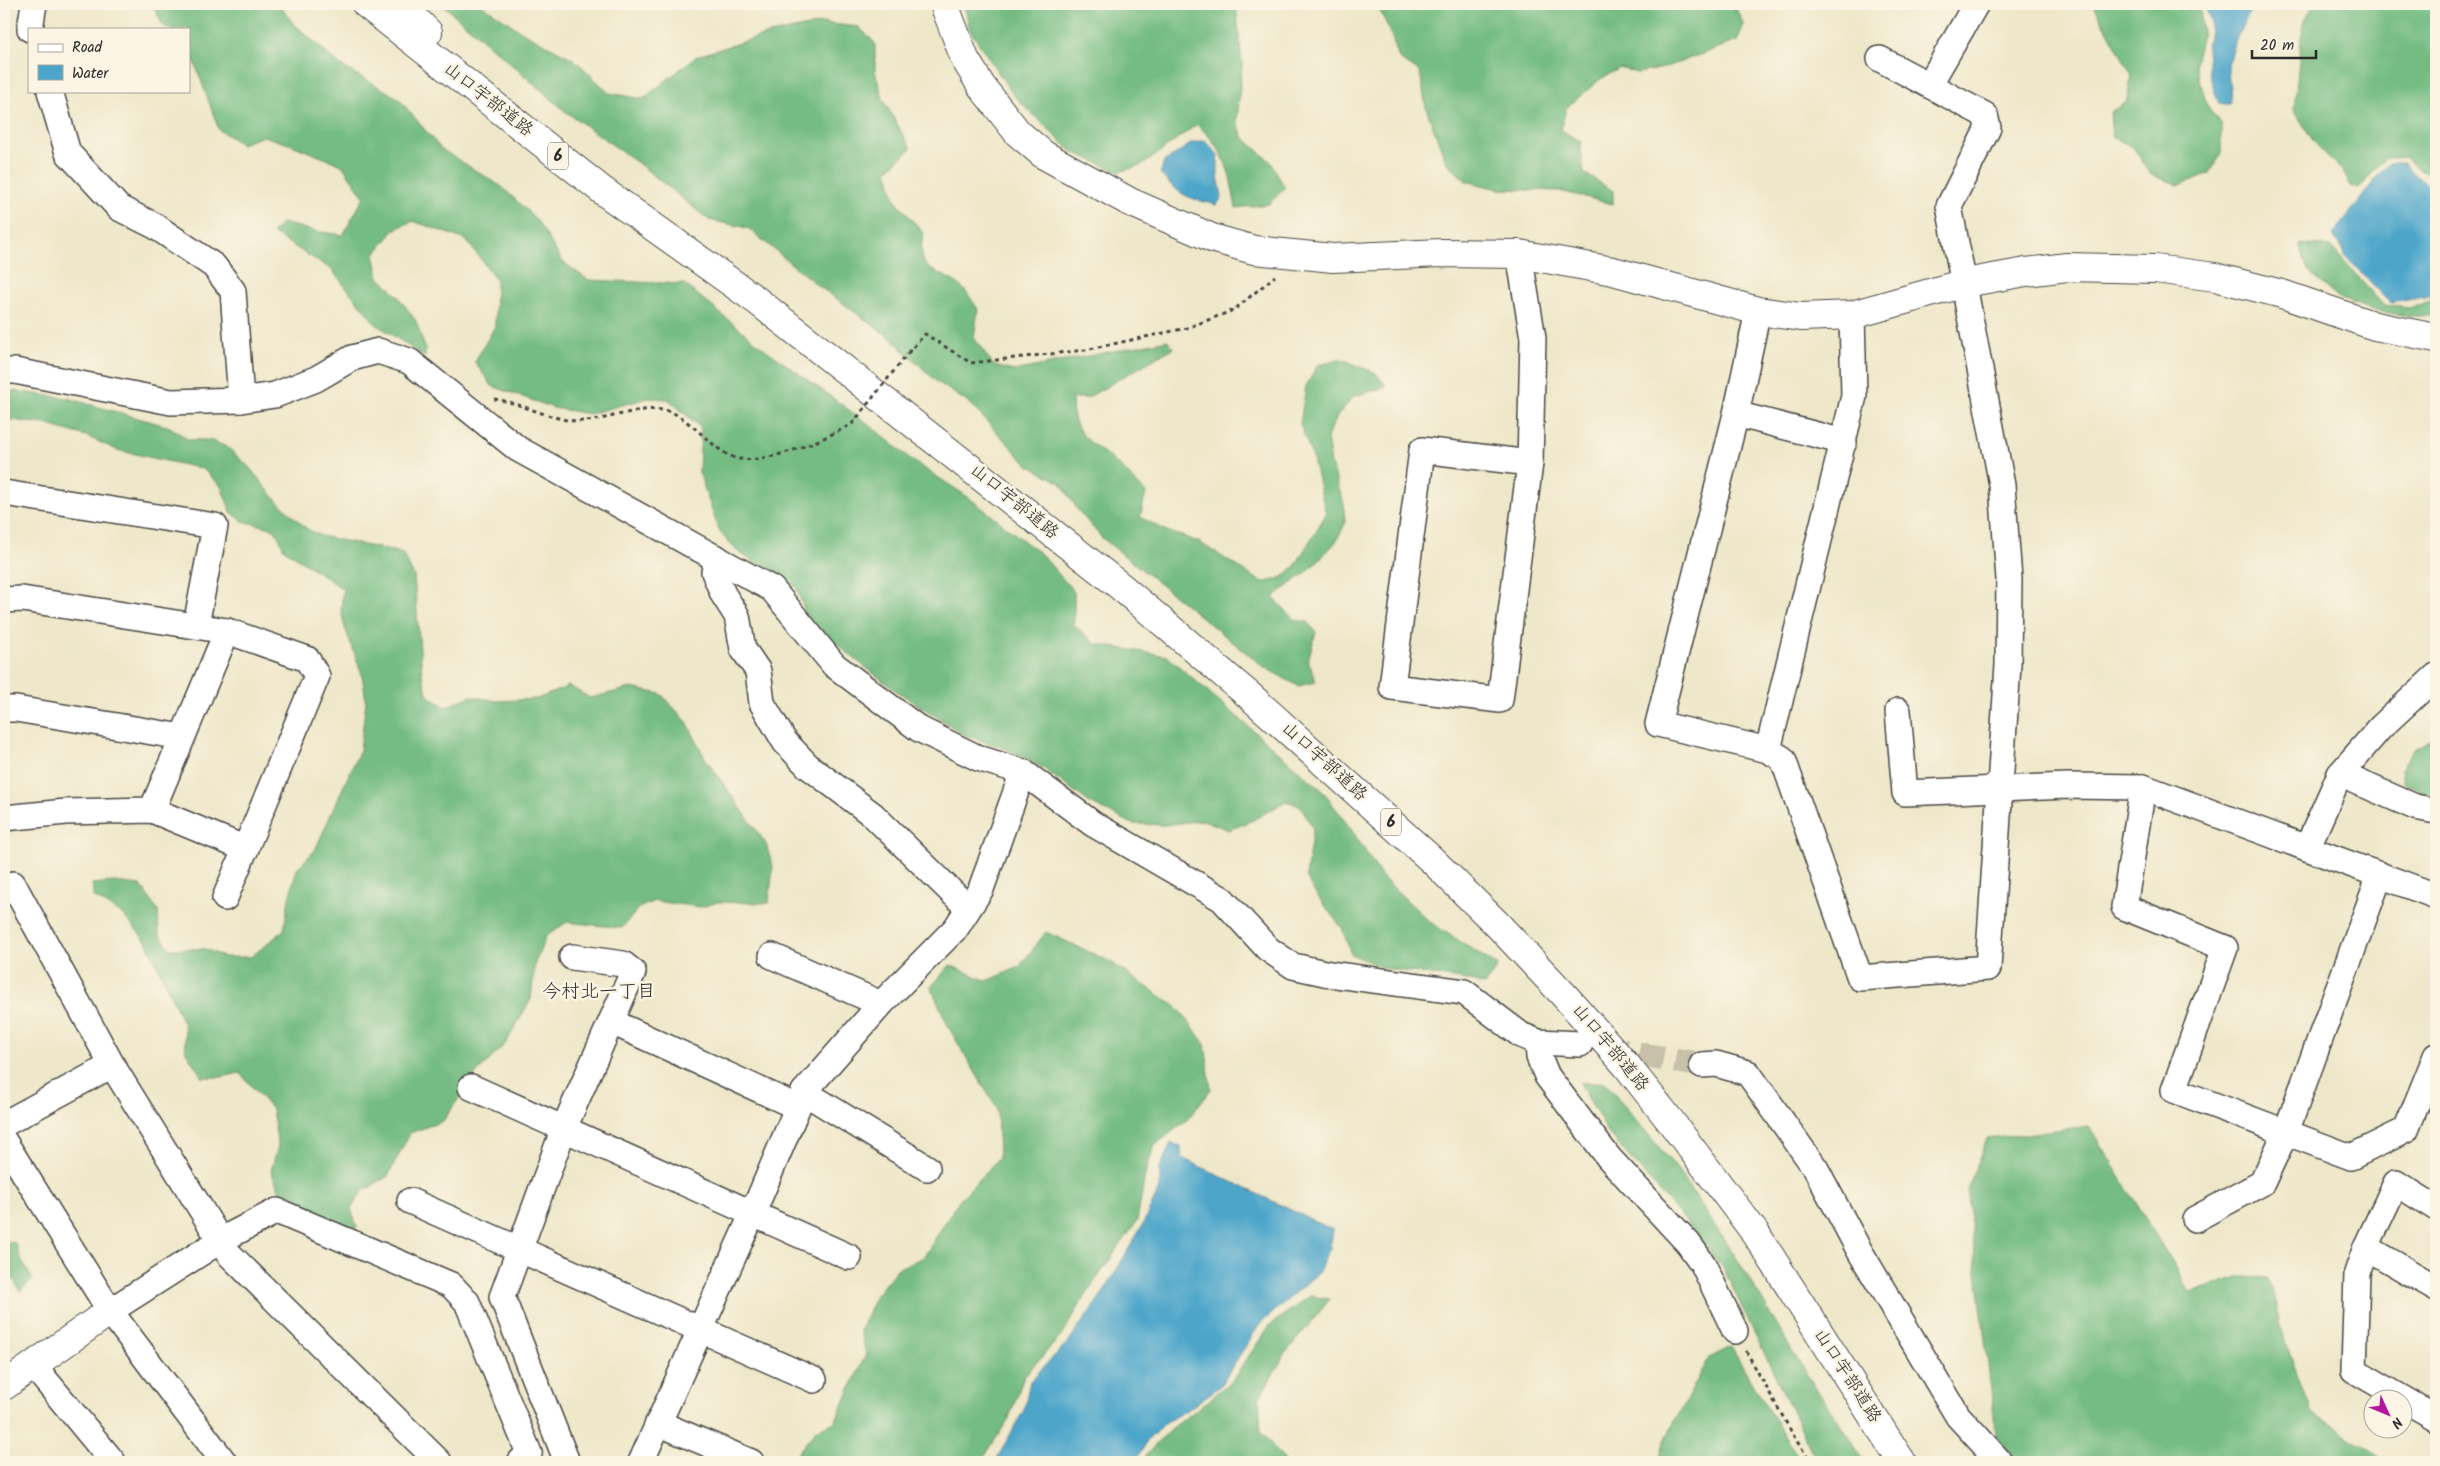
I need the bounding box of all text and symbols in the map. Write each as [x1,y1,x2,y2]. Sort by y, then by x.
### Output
legend [28,28,190,92]
scale bar [2252,28,2316,60]
text: 20 m [2260,34,2294,58]
text: Road [72,36,103,60]
street label: 山口宇部道路 [437,55,539,145]
text: Water [72,62,109,86]
road number: 6 [548,142,568,170]
street label: 山口宇部道路 [963,457,1065,547]
street label: 山口宇部道路 [1274,715,1374,809]
road number: 6 [1381,809,1401,836]
district label: 今村北一丁目 [542,977,656,1007]
street label: 山口宇部道路 [1564,997,1656,1099]
street label: 山口宇部道路 [1805,1323,1889,1429]
north arrow [2362,1388,2412,1438]
text: N [2386,1412,2408,1433]

